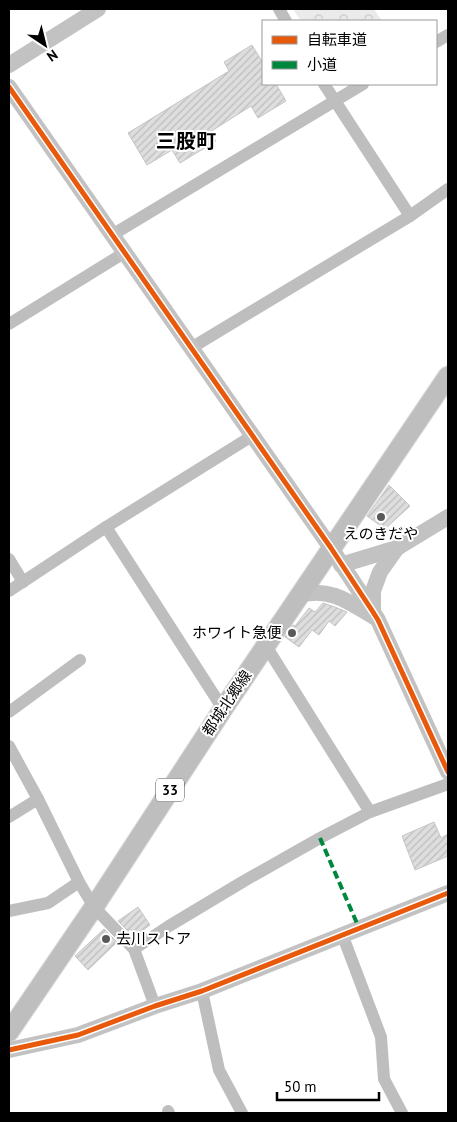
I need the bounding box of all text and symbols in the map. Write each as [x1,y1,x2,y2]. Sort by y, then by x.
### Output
north arrow [20,20,70,70]
legend [262,20,437,85]
text: 自転車道 [307,30,367,49]
text: N [44,46,61,66]
text: 小道 [307,55,337,74]
district label: 三股町 [156,128,216,154]
marker: えのきだや [375,511,387,523]
place label: えのきだや [344,524,418,543]
place label: ホワイト急便 [192,623,282,642]
marker: ホワイト急便 [286,627,298,639]
street label: 都城北郷線 [198,666,255,739]
road number: 33 [156,778,184,802]
place label: 去川ストア [116,929,191,948]
marker: 去川ストア [100,933,112,945]
scale bar [277,1070,380,1102]
text: 50 m [284,1077,317,1096]

